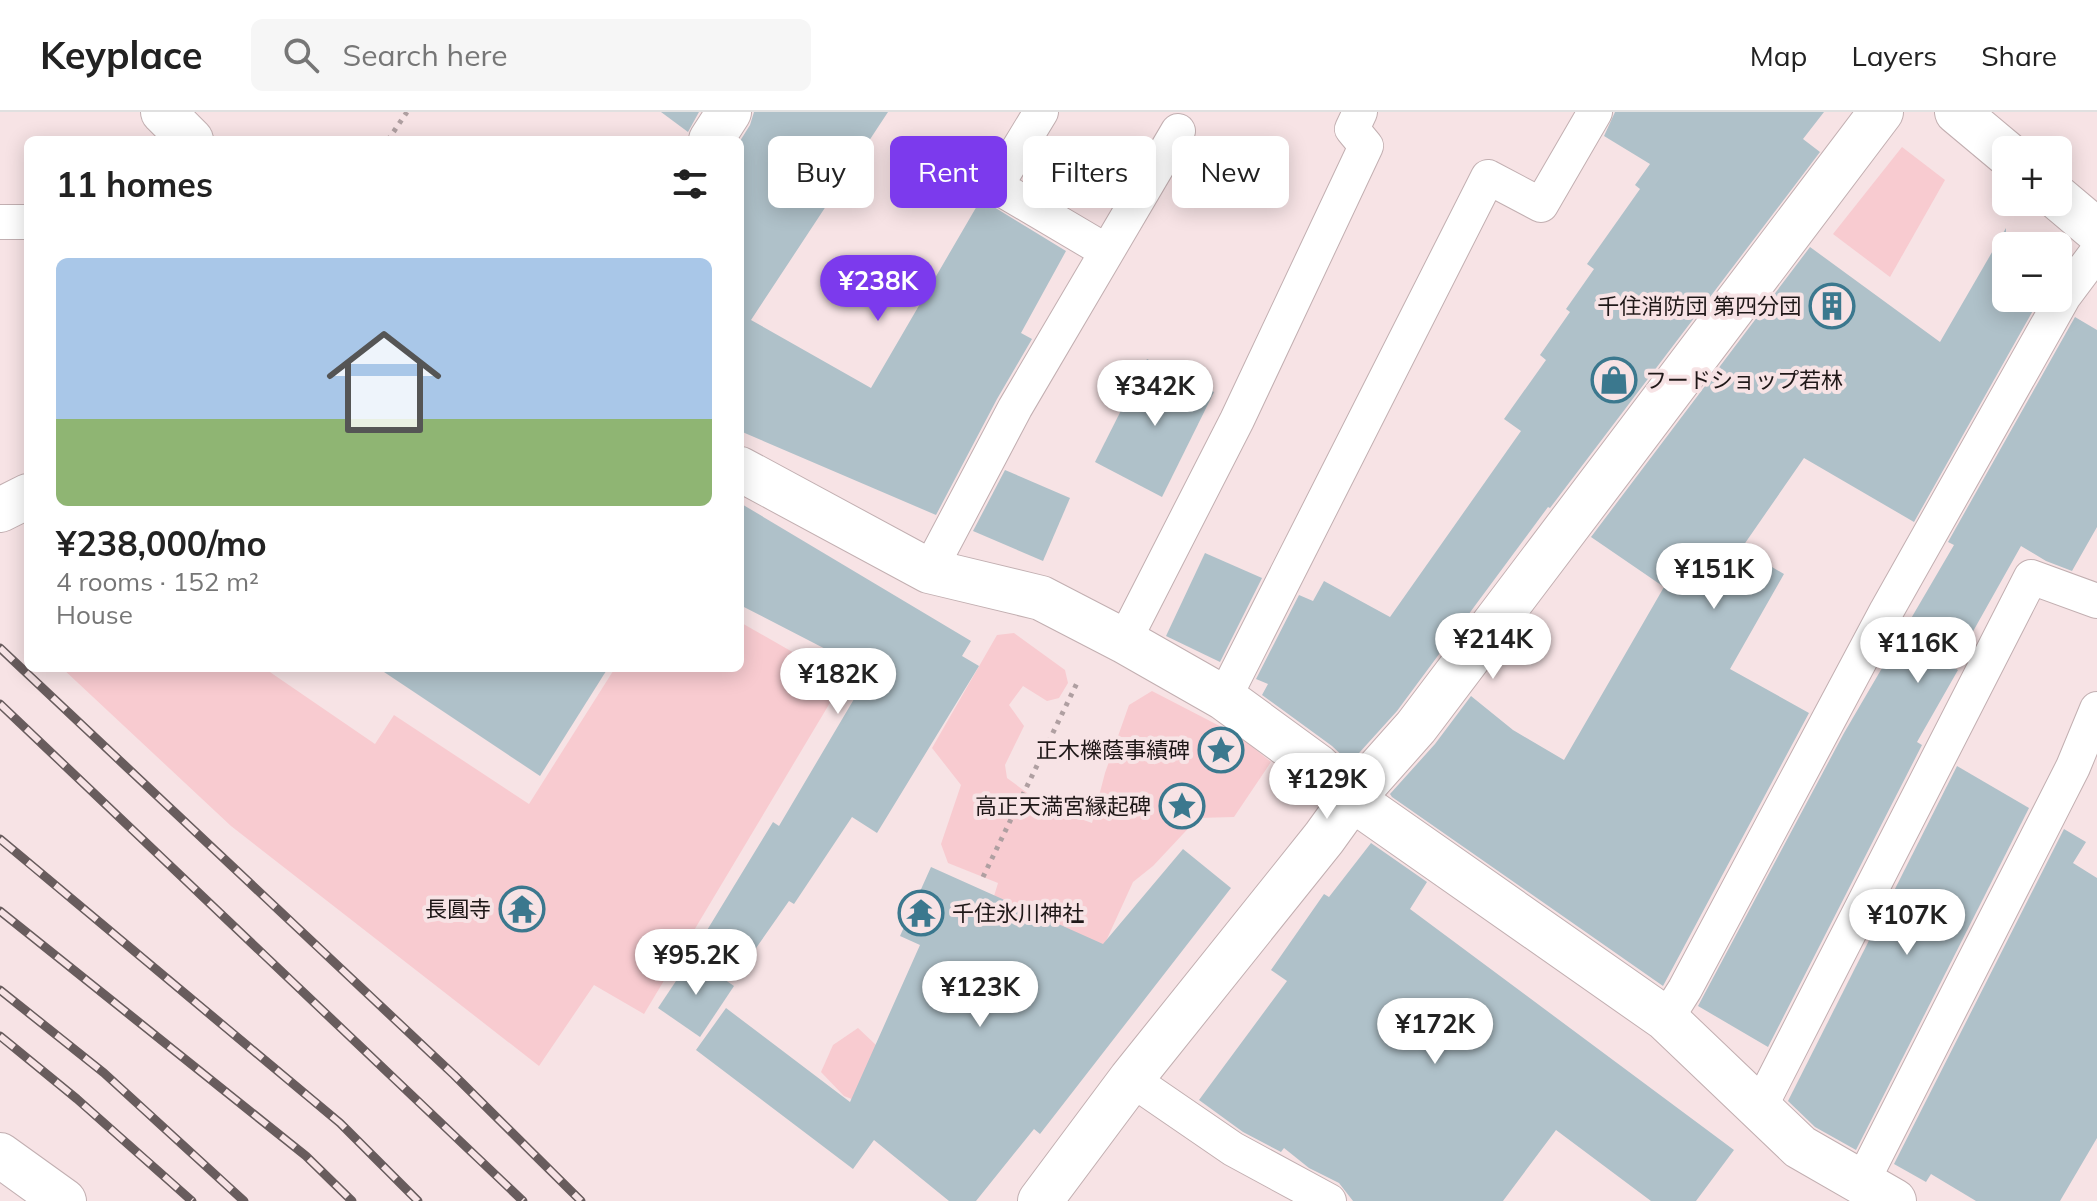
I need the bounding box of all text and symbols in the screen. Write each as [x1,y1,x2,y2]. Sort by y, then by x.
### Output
search box [251,19,811,91]
text: Keyplace [40,31,203,79]
icon: search [279,33,323,77]
text: Search here [343,36,508,74]
text: Map [1750,38,1807,73]
text: Layers [1851,38,1937,73]
text: Share [1981,38,2057,73]
chip: Buy [768,136,874,208]
chip: Rent [890,136,1007,208]
chip: Filters [1023,136,1156,208]
chip: New [1172,136,1289,208]
map controls [1992,136,2072,312]
button: + [1992,136,2072,216]
icon: filters [668,162,712,206]
text: 11 homes [56,163,213,206]
button: − [1992,232,2072,312]
pin: ¥238K [822,255,934,323]
text: ¥238K [838,264,918,297]
building icon: 千住消防団 第四分団 [1808,282,1856,330]
place label: 千住消防団 第四分団 [1597,292,1801,320]
icon: home [312,310,456,454]
shop icon: フードショップ若林 [1590,356,1638,404]
pin: ¥342K [1099,360,1211,428]
place label: フードショップ若林 [1645,366,1843,394]
text: ¥342K [1115,369,1195,402]
text: ¥238,000/mo [56,522,267,565]
pin: ¥151K [1658,543,1770,611]
text: ¥151K [1674,552,1754,585]
text: 4 rooms · 152 m² [56,565,259,598]
text: House [56,598,133,631]
pin: ¥214K [1437,613,1549,681]
pin: ¥116K [1862,617,1974,685]
text: ¥214K [1453,622,1533,655]
text: ¥116K [1878,626,1958,659]
pin: ¥182K [782,648,894,716]
text: ¥182K [798,657,878,690]
place icon: 正木櫟蔭事績碑 [1197,726,1245,774]
place label: 正木櫟蔭事績碑 [1036,736,1190,764]
pin: ¥129K [1271,753,1383,821]
text: ¥129K [1287,762,1367,795]
place icon: 高正天満宮縁起碑 [1158,782,1206,830]
place label: 高正天満宮縁起碑 [975,792,1151,820]
temple icon: 長圓寺 [498,885,546,933]
temple icon: 千住氷川神社 [897,889,945,937]
pin: ¥107K [1851,889,1963,957]
place label: 長圓寺 [425,895,491,923]
text: ¥107K [1867,898,1947,931]
place label: 千住氷川神社 [952,899,1084,927]
pin: ¥95.2K [631,929,761,997]
text: ¥95.2K [653,938,739,971]
pin: ¥123K [924,961,1036,1029]
text: ¥123K [940,970,1020,1003]
pin: ¥172K [1379,998,1491,1066]
text: ¥172K [1395,1007,1475,1040]

